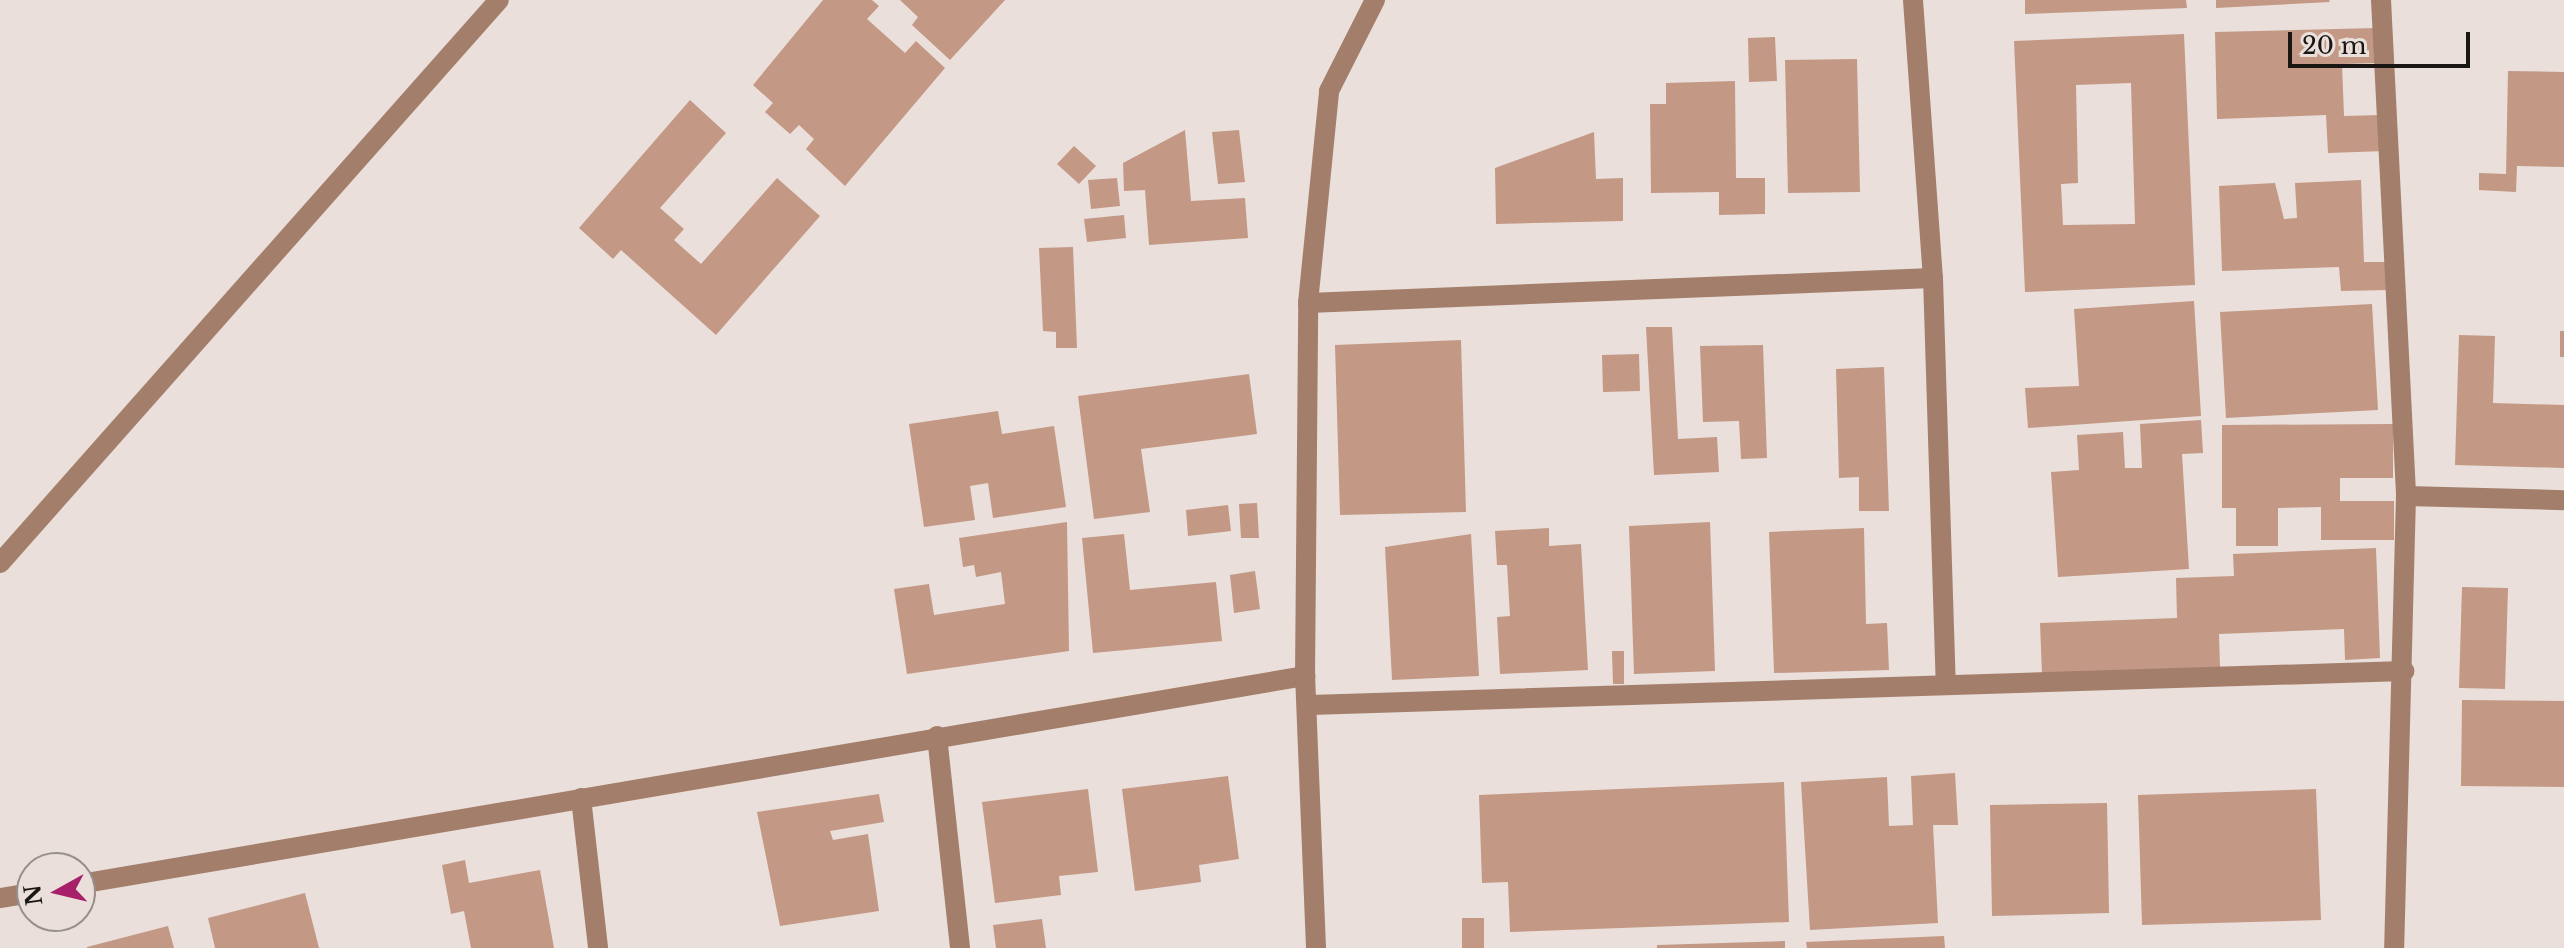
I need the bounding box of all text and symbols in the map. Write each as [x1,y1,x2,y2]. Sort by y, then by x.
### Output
scale bar [2292,16,2474,66]
text: 20 m [2302,31,2367,60]
north arrow [16,852,96,932]
text: N [19,883,49,907]

